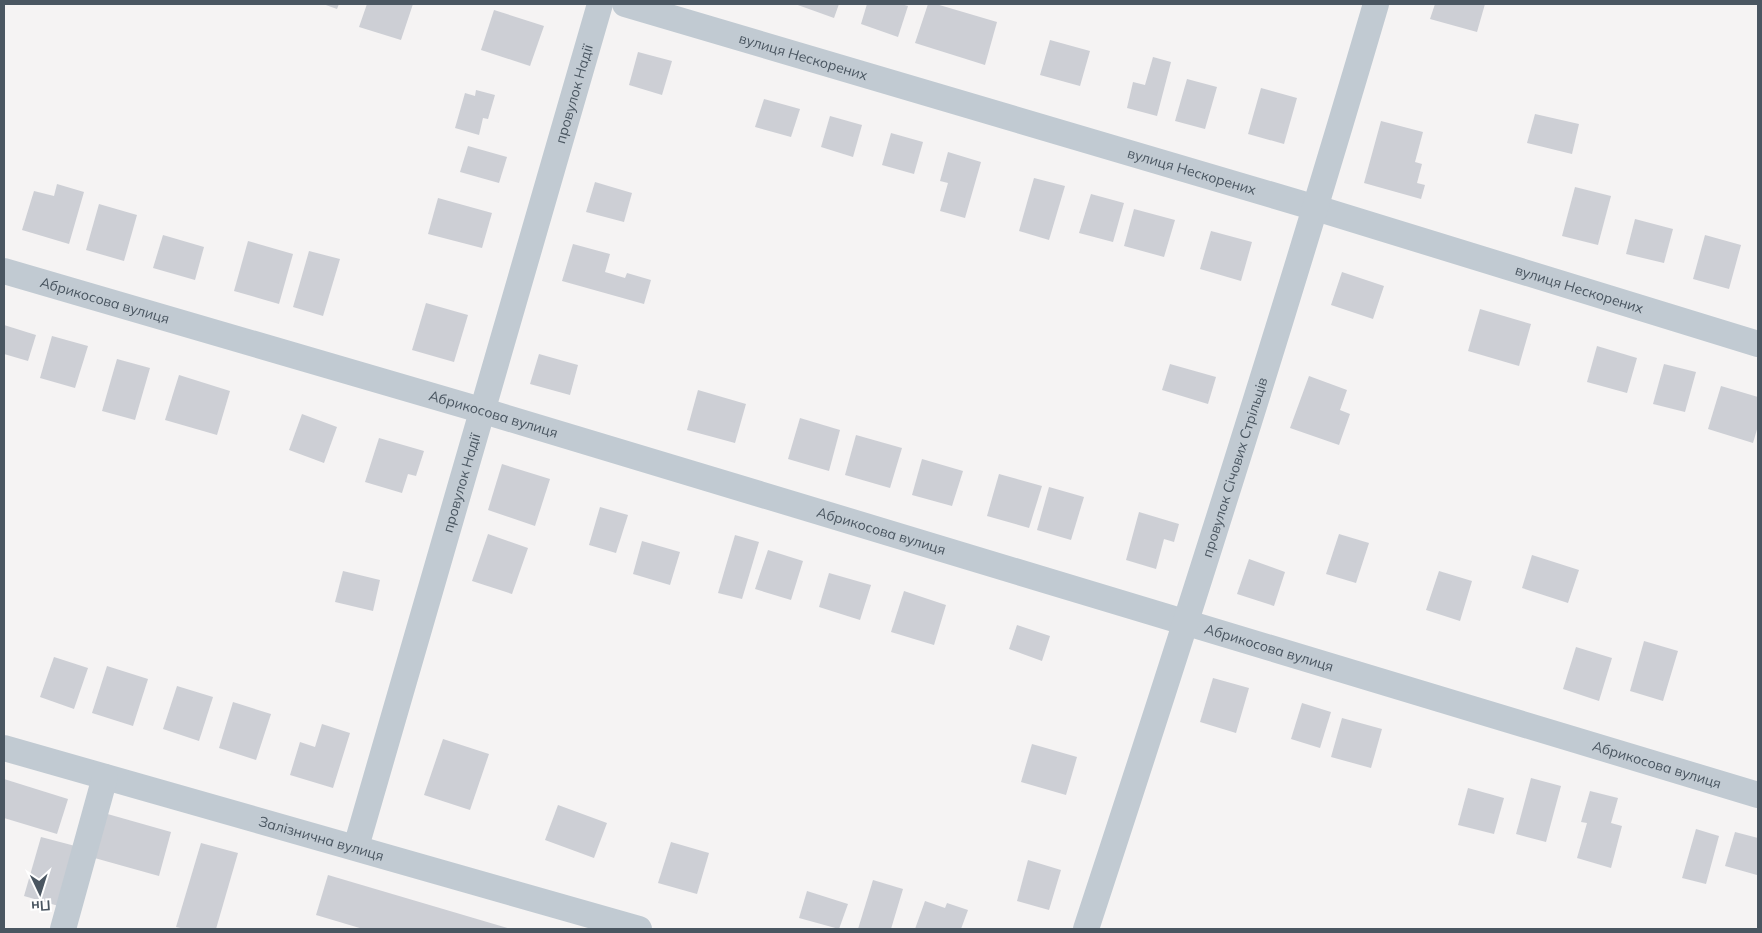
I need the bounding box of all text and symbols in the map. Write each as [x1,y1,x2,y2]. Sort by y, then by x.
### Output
street label: вулиця Нескорених [737,29,870,84]
street label: провулок Надії [551,42,597,146]
street label: вулиця Нескорених [1125,144,1259,199]
street label: вулиця Нескорених [1513,261,1646,317]
street label: Абрикосова вулиця [38,273,172,328]
street label: провулок Січових Стрільців [1198,375,1272,560]
street label: Абрикосова вулиця [427,386,560,442]
street label: провулок Надії [439,431,484,535]
street label: Абрикосова вулиця [815,503,948,559]
street label: Абрикосова вулиця [1202,620,1336,676]
street label: Абрикосова вулиця [1590,737,1724,792]
street label: Залізнична вулиця [257,812,386,865]
north arrow [15,868,65,918]
text: Пн [31,896,51,916]

